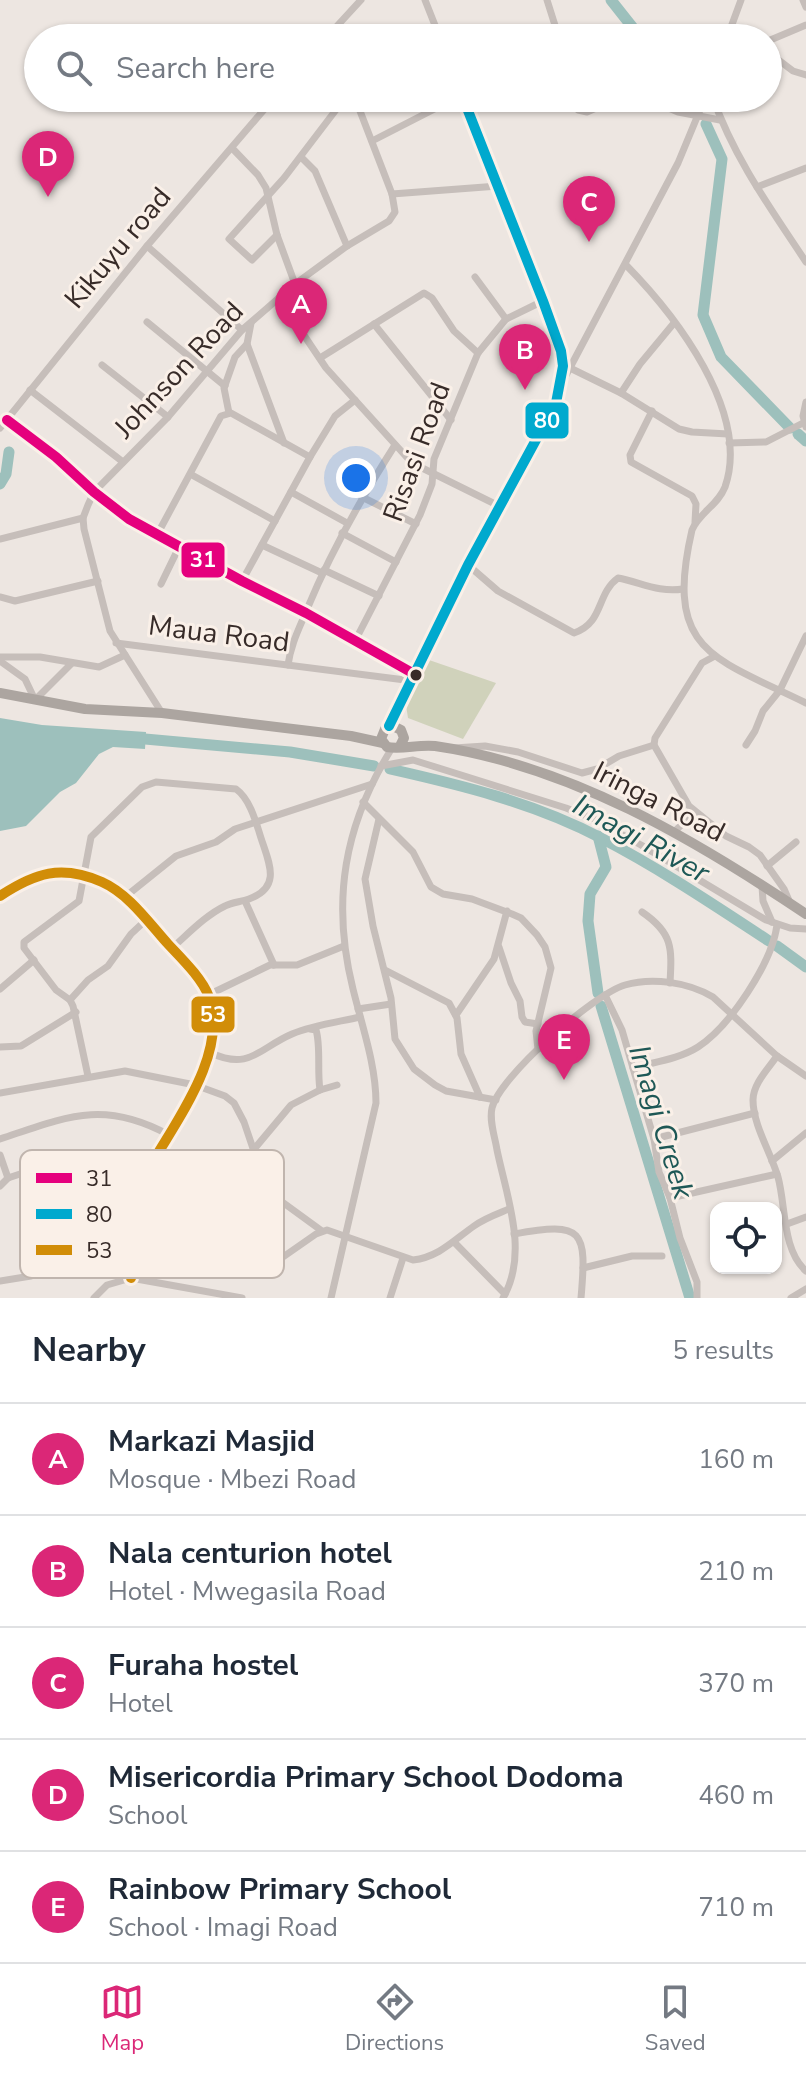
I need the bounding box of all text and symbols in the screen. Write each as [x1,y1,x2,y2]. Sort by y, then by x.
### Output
search box [24,24,782,112]
icon: search [52,46,96,90]
text: Search here [116,48,275,89]
pin: D [22,131,74,197]
pin: C [563,176,615,242]
street label: Kikuyu road [56,179,180,317]
pin: A [275,278,327,344]
street label: Johnson Road [105,294,252,447]
pin: B [499,324,551,390]
street label: Risasi Road [374,377,460,527]
line badge: 80 [524,401,570,440]
text: 80 [534,406,560,436]
your location [336,458,376,498]
line badge: 31 [180,541,226,579]
text: 31 [190,545,216,575]
street label: Maua Road [146,607,292,661]
unlabelled marker [408,667,424,683]
street label: Iringa Road [587,753,731,851]
water label: Imagi River [565,785,718,894]
line badge: 53 [190,995,236,1034]
text: 53 [200,1000,226,1030]
pin: E [538,1014,590,1080]
water label: Imagi Creek [618,1040,704,1205]
legend [20,1150,284,1278]
text: 31 [86,1164,112,1194]
text: 80 [86,1200,112,1230]
map controls [710,1202,782,1274]
button: locate [710,1202,782,1274]
text: 53 [86,1236,112,1266]
text: Nearby [32,1327,146,1373]
text: 5 results [673,1333,774,1368]
text: Markazi Masjid [108,1421,315,1462]
text: A [48,1442,68,1477]
text: 160 m [698,1442,774,1477]
text: Mosque · Mbezi Road [108,1462,356,1497]
text: Nala centurion hotel [108,1533,392,1574]
text: B [49,1554,67,1589]
text: 210 m [698,1554,774,1589]
text: Hotel · Mwegasila Road [108,1574,386,1609]
text: Furaha hostel [108,1645,298,1686]
text: C [49,1666,67,1701]
text: 370 m [698,1666,774,1701]
text: Hotel [108,1686,173,1721]
text: Misericordia Primary School Dodoma [108,1757,624,1798]
text: D [48,1778,68,1813]
text: 460 m [698,1778,774,1813]
text: School [108,1798,187,1833]
text: Rainbow Primary School [108,1869,451,1910]
text: E [50,1890,66,1925]
text: 710 m [698,1890,774,1925]
text: School · Imagi Road [108,1910,338,1945]
tab: Map [100,1980,144,2058]
tab: Directions [345,1980,444,2058]
tab: Saved [645,1980,706,2058]

